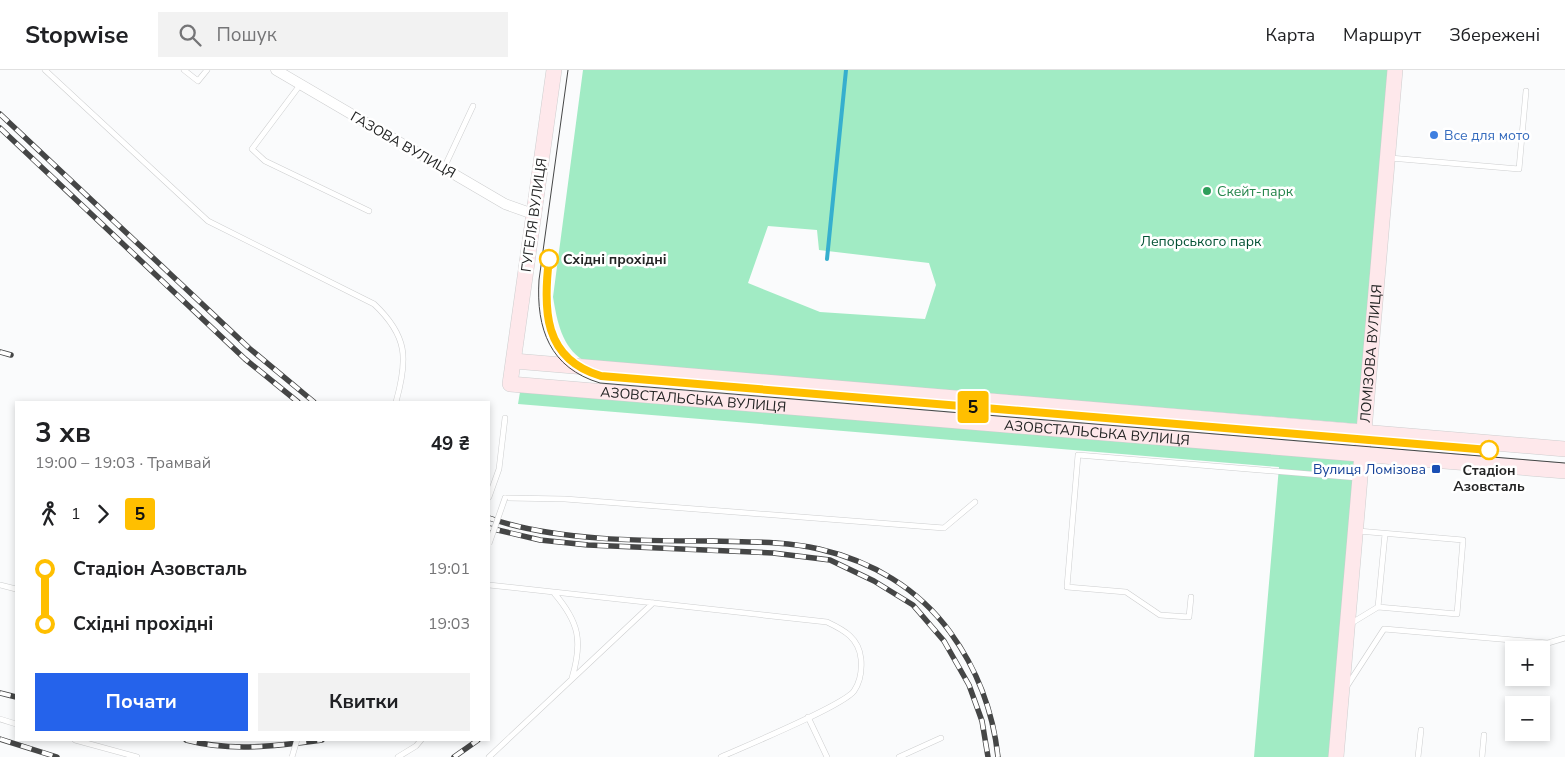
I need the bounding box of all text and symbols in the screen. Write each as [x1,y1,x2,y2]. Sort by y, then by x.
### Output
search box [158,12,508,57]
text: Stopwise [25,19,128,51]
icon: search [176,21,204,49]
text: Пошук [216,22,277,48]
text: Карта [1266,23,1315,47]
text: Маршрут [1343,23,1421,47]
text: Збережені [1449,23,1540,47]
street label: ГАЗОВА ВУЛИЦЯ [347,107,459,183]
place label: Все для мото [1444,126,1530,145]
marker: Все для мото [1428,129,1440,141]
street label: ГУГЕЛЯ ВУЛИЦЯ [517,157,551,273]
place label: Скейт-парк [1217,182,1294,201]
marker: Скейт-парк [1201,185,1213,197]
park label: Лепорського парк [1141,232,1262,251]
marker: Східні прохідні [539,249,559,269]
place label: Східні прохідні [563,250,666,269]
street label: ЛОМІЗОВА ВУЛИЦЯ [1355,283,1386,423]
street label: АЗОВСТАЛЬСЬКА ВУЛИЦЯ [600,382,787,416]
line badge: 5 [957,391,989,423]
text: 5 [968,395,978,419]
text: 3 хв [35,414,91,452]
street label: АЗОВСТАЛЬСЬКА ВУЛИЦЯ [1003,415,1191,450]
text: 49 ₴ [431,431,470,457]
marker: Стадіон Азовсталь [1479,440,1499,460]
text: 19:00 – 19:03 · Трамвай [35,452,211,474]
place label: Вулиця Ломізова [1313,460,1426,479]
place label: Стадіон Азовсталь [1453,461,1525,496]
marker: Вулиця Ломізова [1430,463,1442,475]
icon: walk [35,500,63,528]
icon: forward [89,500,117,528]
text: 5 [135,502,145,526]
text: 1 [71,503,81,525]
text: Стадіон Азовсталь [73,556,247,582]
text: 19:01 [428,558,470,580]
text: Східні прохідні [73,611,213,637]
text: 19:03 [428,613,470,635]
map controls [1505,641,1550,741]
button: + [1505,641,1550,686]
button: Почати [35,673,248,731]
button: Квитки [258,673,470,731]
button: − [1505,696,1550,741]

